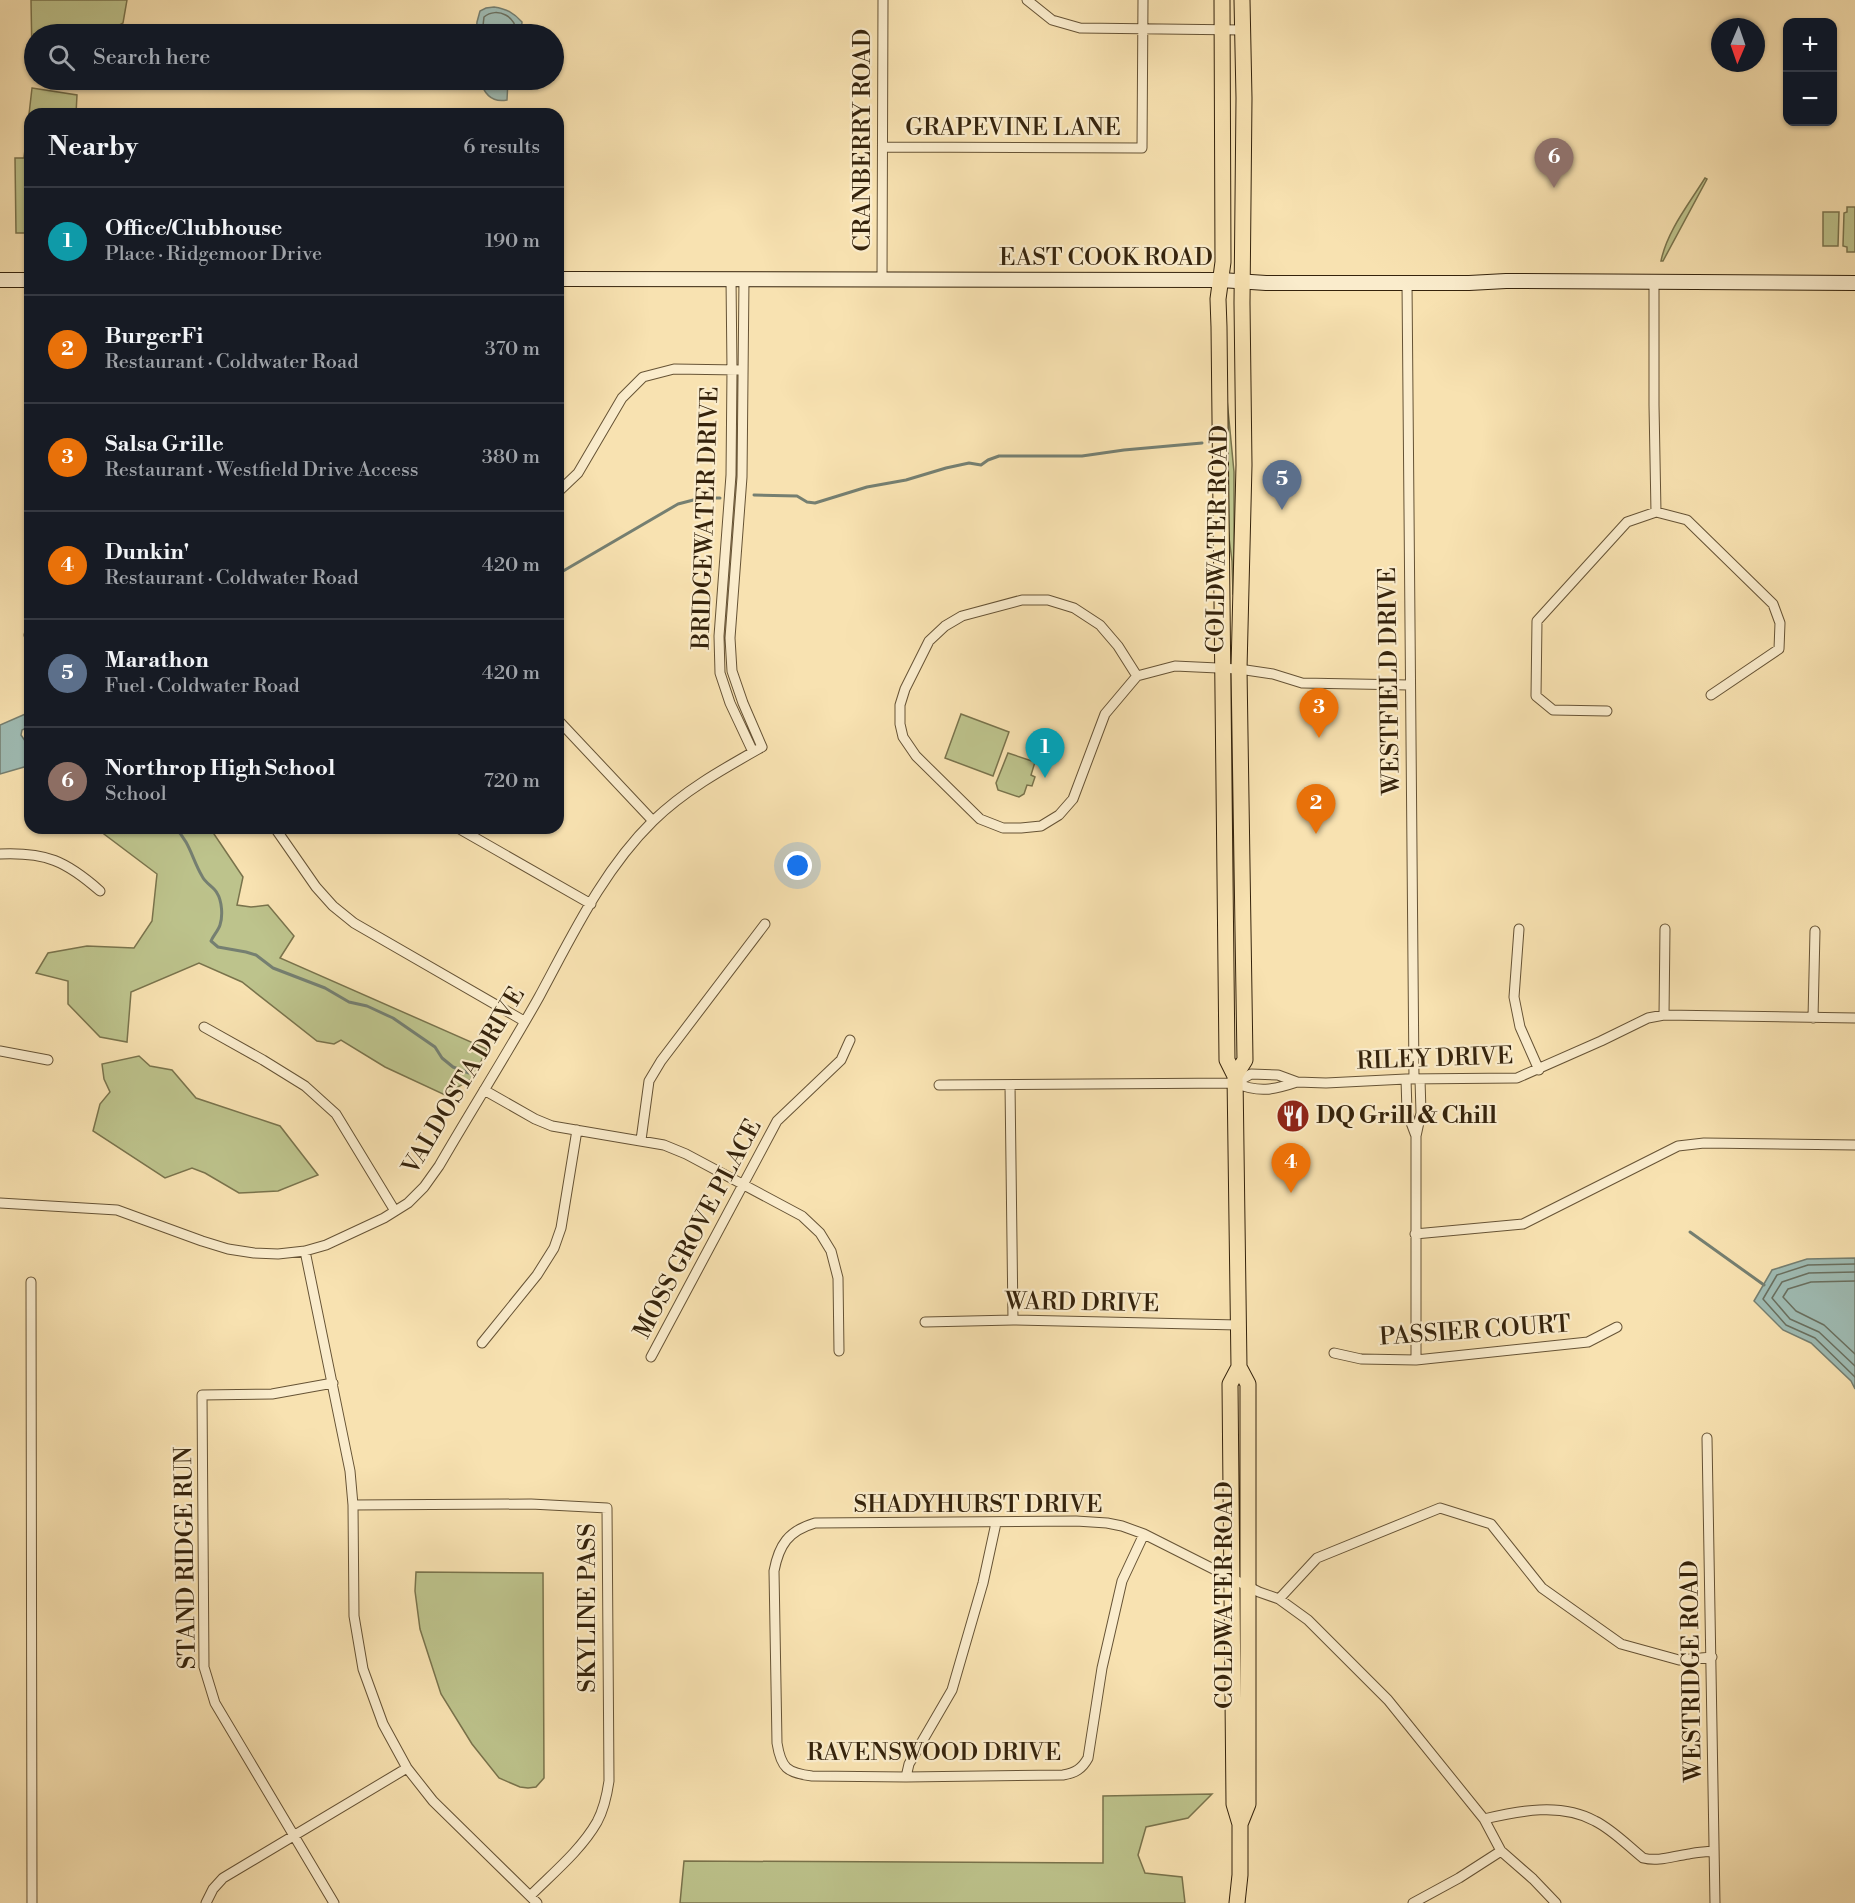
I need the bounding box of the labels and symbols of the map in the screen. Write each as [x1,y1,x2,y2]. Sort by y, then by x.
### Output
north arrow [1711,18,1765,72]
street label: CRANBERRY ROAD [848,29,878,251]
street label: GRAPEVINE LANE [905,113,1121,143]
pin: 6 [1534,138,1574,188]
street label: EAST COOK ROAD [999,243,1213,273]
street label: BRIDGEWATER DRIVE [686,386,726,651]
street label: COLDWATER ROAD [1201,425,1235,653]
pin: 5 [1262,460,1302,510]
street label: WESTFIELD DRIVE [1373,567,1407,796]
pin: 3 [1300,688,1338,738]
pin: 1 [1026,728,1064,778]
pin: 2 [1296,784,1336,834]
your location [783,851,812,880]
street label: VALDOSTA DRIVE [396,982,532,1181]
street label: RILEY DRIVE [1356,1041,1514,1077]
restaurant icon: DQ Grill & Chill [1275,1098,1311,1134]
place label: DQ Grill & Chill [1316,1101,1497,1131]
street label: MOSS GROVE PLACE [627,1114,769,1344]
pin: 4 [1272,1144,1310,1193]
street label: WARD DRIVE [1004,1287,1159,1319]
street label: PASSIER COURT [1378,1309,1572,1353]
street label: STAND RIDGE RUN [169,1446,203,1670]
street label: COLDWATER ROAD [1210,1481,1240,1709]
street label: SHADYHURST DRIVE [853,1490,1103,1520]
street label: SKYLINE PASS [573,1523,603,1693]
street label: WESTRIDGE ROAD [1675,1560,1709,1783]
street label: RAVENSWOOD DRIVE [807,1738,1061,1768]

